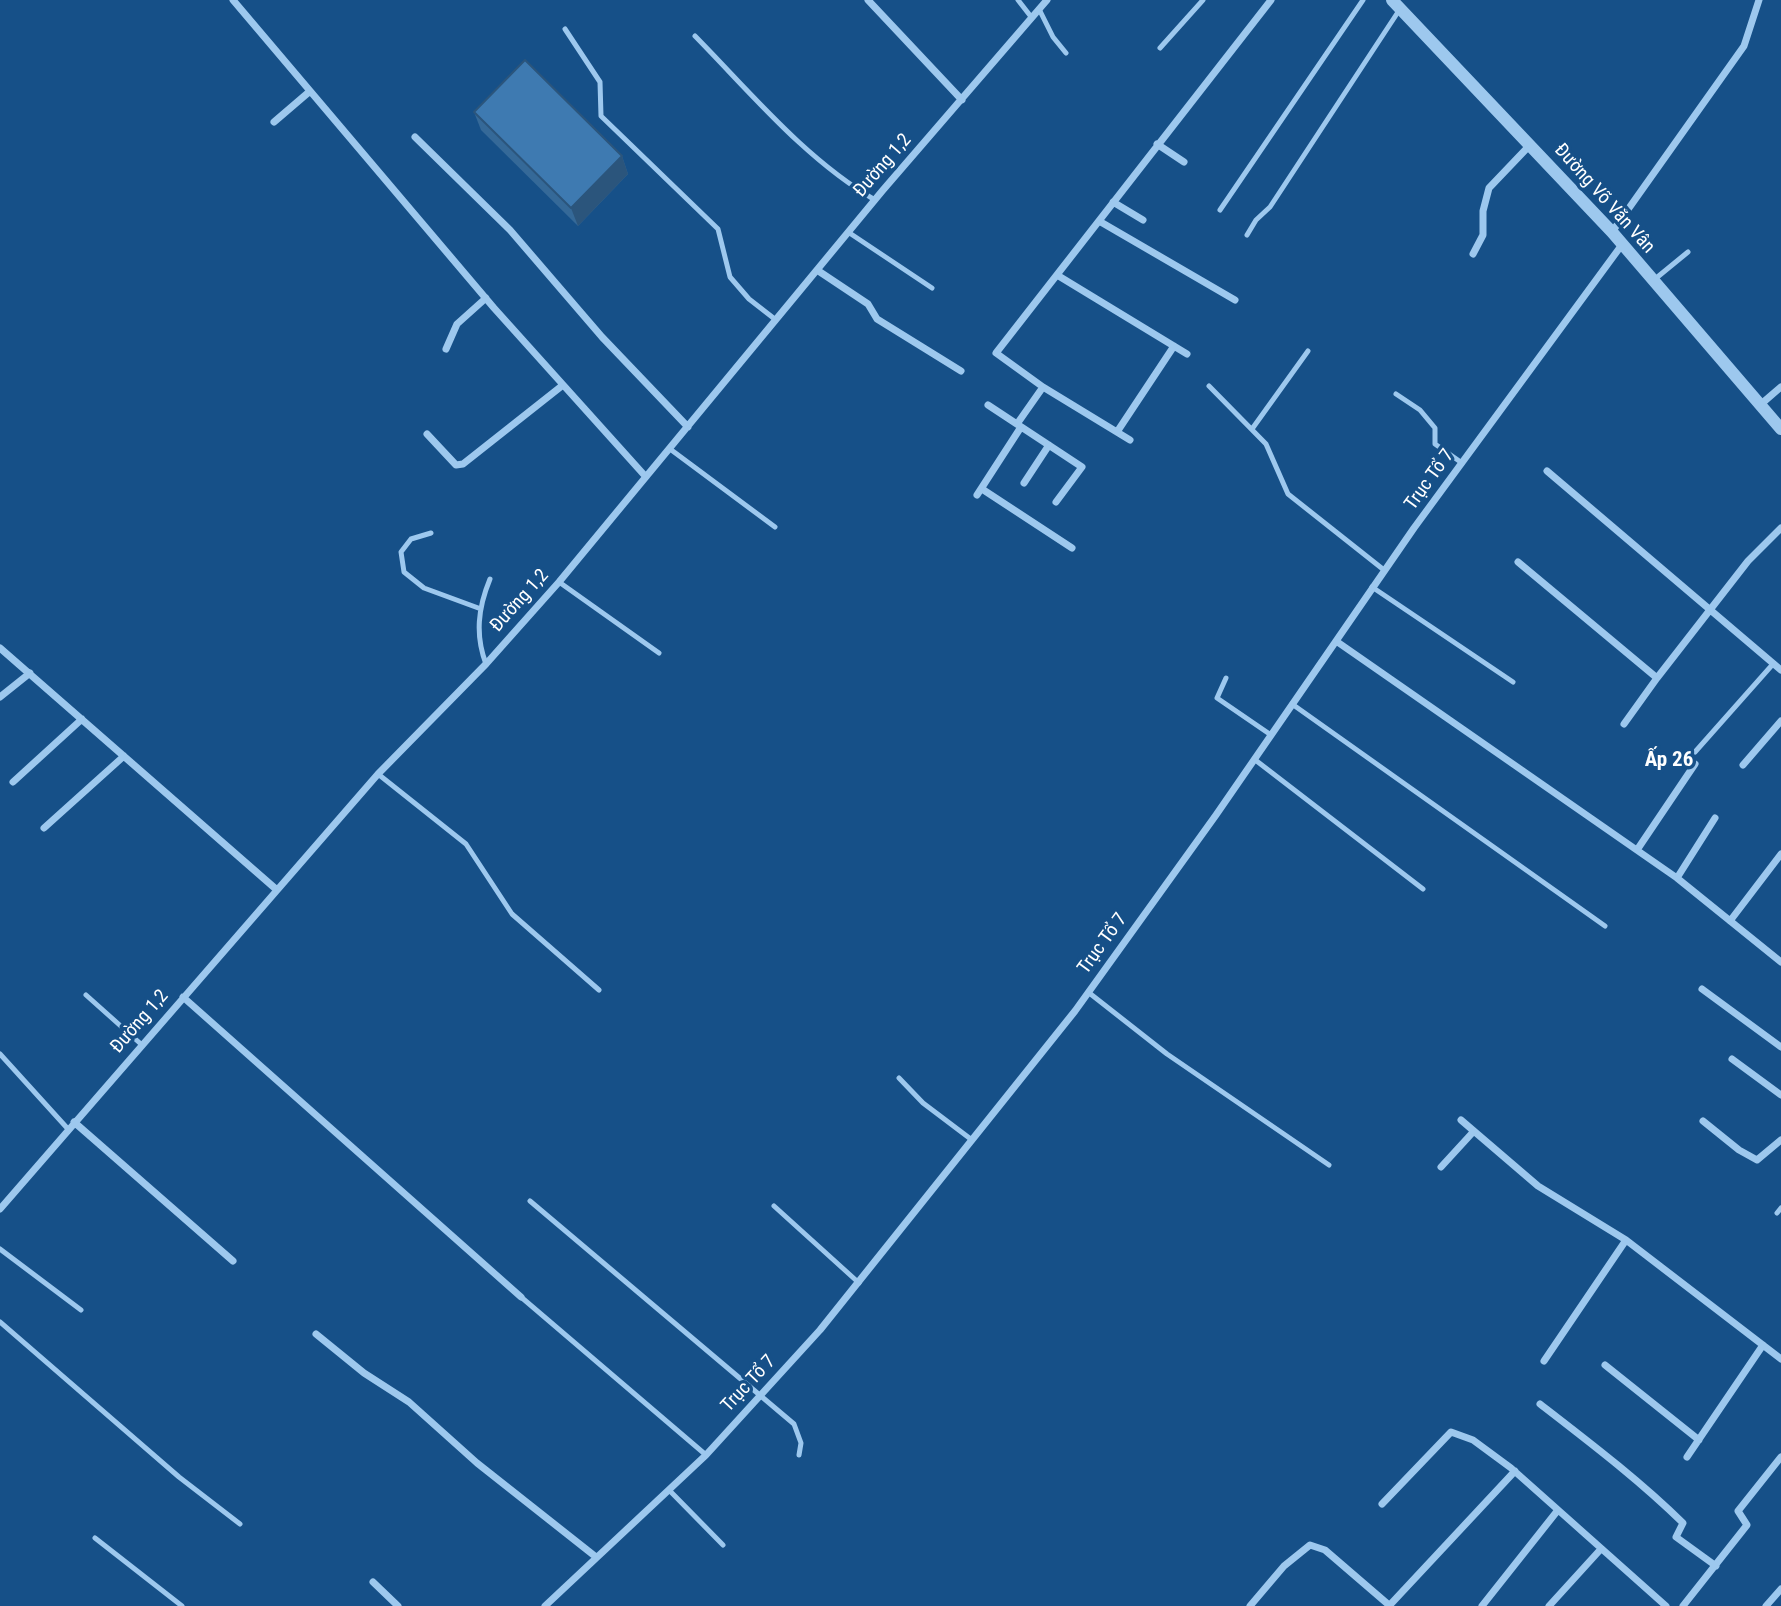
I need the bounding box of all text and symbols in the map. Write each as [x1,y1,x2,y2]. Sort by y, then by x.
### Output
street label: Đường 1,2 [849,130,917,202]
street label: Đường Võ Văn Vân [1549,139,1659,259]
street label: Trục Tổ 7 [1400,445,1460,515]
street label: Đường 1,2 [486,565,554,637]
district label: Ấp 26 [1645,748,1693,774]
street label: Trục Tổ 7 [1073,909,1133,979]
street label: Đường 1,2 [106,986,174,1058]
street label: Trục Tổ 7 [717,1351,781,1417]

